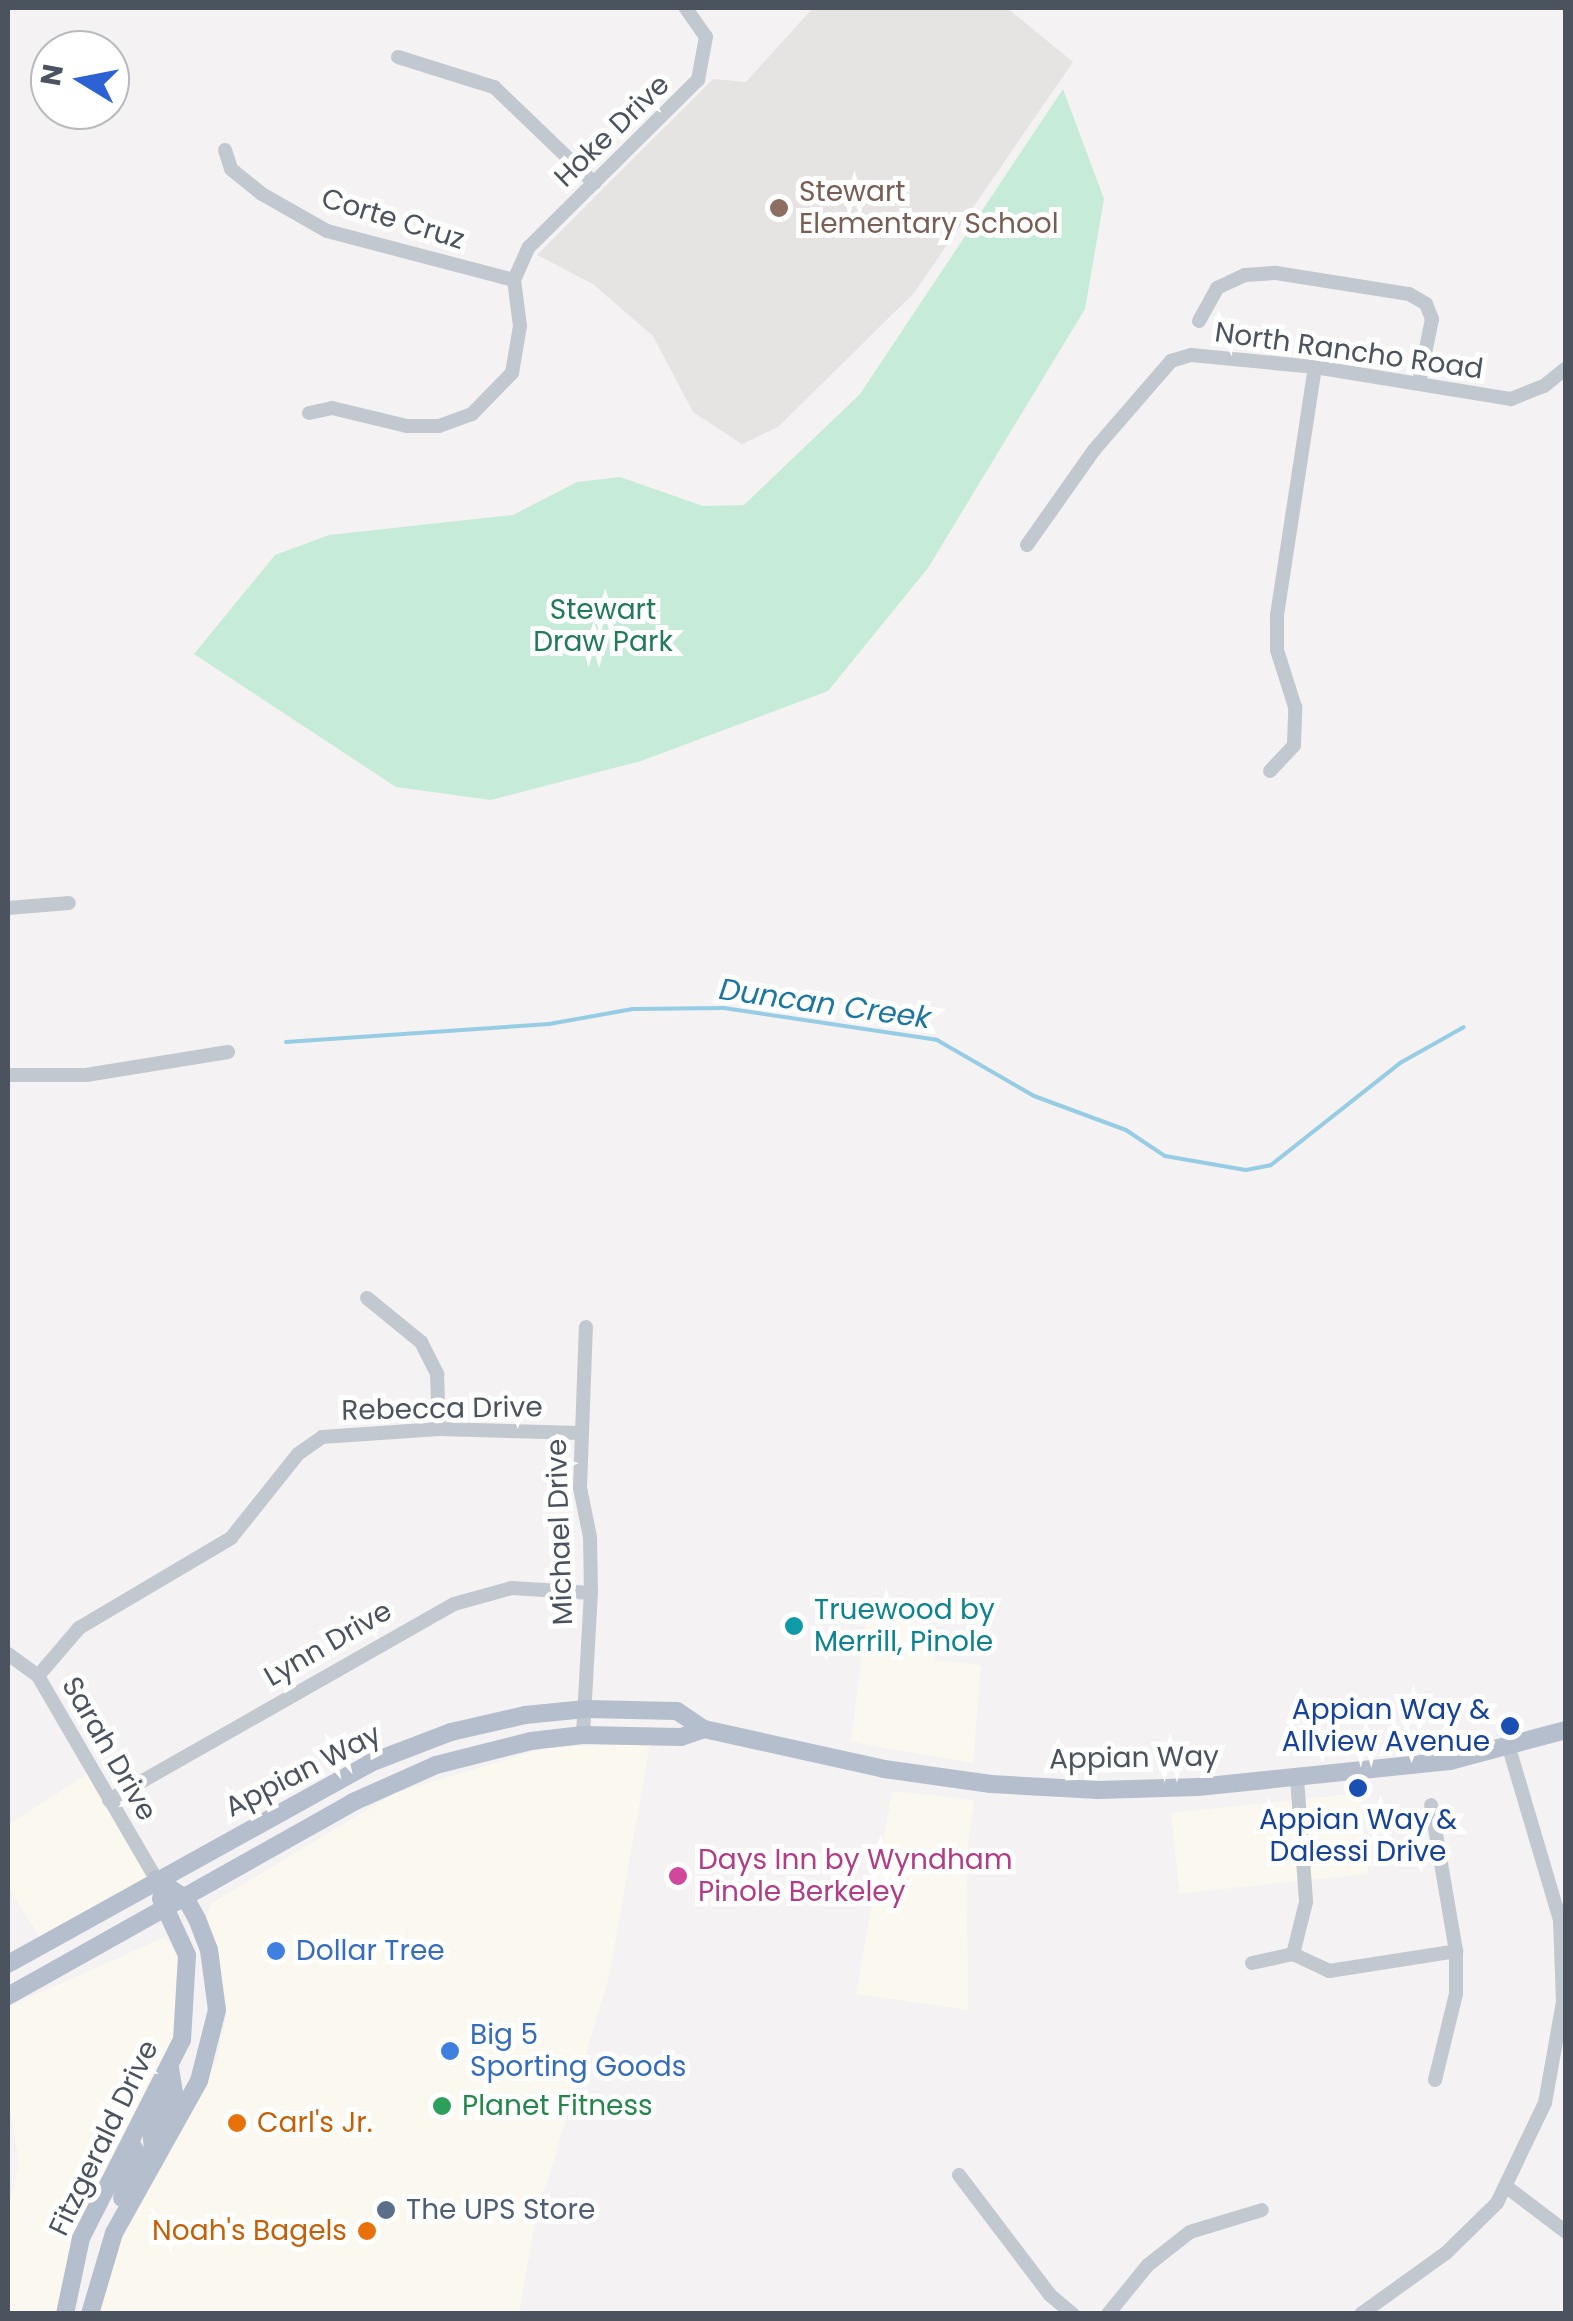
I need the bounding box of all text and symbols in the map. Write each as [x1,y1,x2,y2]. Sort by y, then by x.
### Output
north arrow [30,30,130,130]
text: N [31,61,73,89]
street label: Hoke Drive [548,68,676,194]
place label: Stewart Elementary School [799,175,1059,241]
street label: Corte Cruz [317,181,469,257]
marker: Stewart Elementary School [768,197,790,219]
street label: North Rancho Road [1213,316,1485,386]
park label: Stewart Draw Park [533,593,673,659]
water label: Duncan Creek [717,971,933,1037]
street label: Rebecca Drive [341,1390,543,1428]
street label: Michael Drive [540,1438,580,1626]
place label: Truewood by Merrill, Pinole [814,1593,995,1659]
street label: Lynn Drive [258,1594,398,1694]
marker: Truewood by Merrill, Pinole [783,1615,805,1637]
street label: Sarah Drive [54,1671,164,1827]
place label: Appian Way & Allview Avenue [1282,1693,1490,1759]
marker: Appian Way & Allview Avenue [1499,1715,1521,1737]
street label: Appian Way [220,1717,386,1825]
street label: Appian Way [1049,1740,1219,1776]
marker: Appian Way & Dalessi Drive [1347,1777,1369,1799]
place label: Appian Way & Dalessi Drive [1259,1803,1457,1869]
place label: Days Inn by Wyndham Pinole Berkeley [698,1843,1013,1909]
marker: Days Inn by Wyndham Pinole Berkeley [667,1865,689,1887]
place label: Dollar Tree [296,1934,445,1968]
marker: Dollar Tree [265,1940,287,1962]
place label: Big 5 Sporting Goods [470,2018,686,2084]
street label: Fitzgerald Drive [42,2035,166,2241]
marker: Big 5 Sporting Goods [439,2040,461,2062]
place label: Planet Fitness [462,2089,653,2123]
marker: Planet Fitness [431,2095,453,2117]
place label: Carl's Jr. [257,2106,373,2140]
marker: Carl's Jr. [226,2112,248,2134]
place label: The UPS Store [406,2193,595,2227]
marker: The UPS Store [375,2199,397,2221]
place label: Noah's Bagels [152,2214,347,2248]
marker: Noah's Bagels [356,2220,378,2242]

